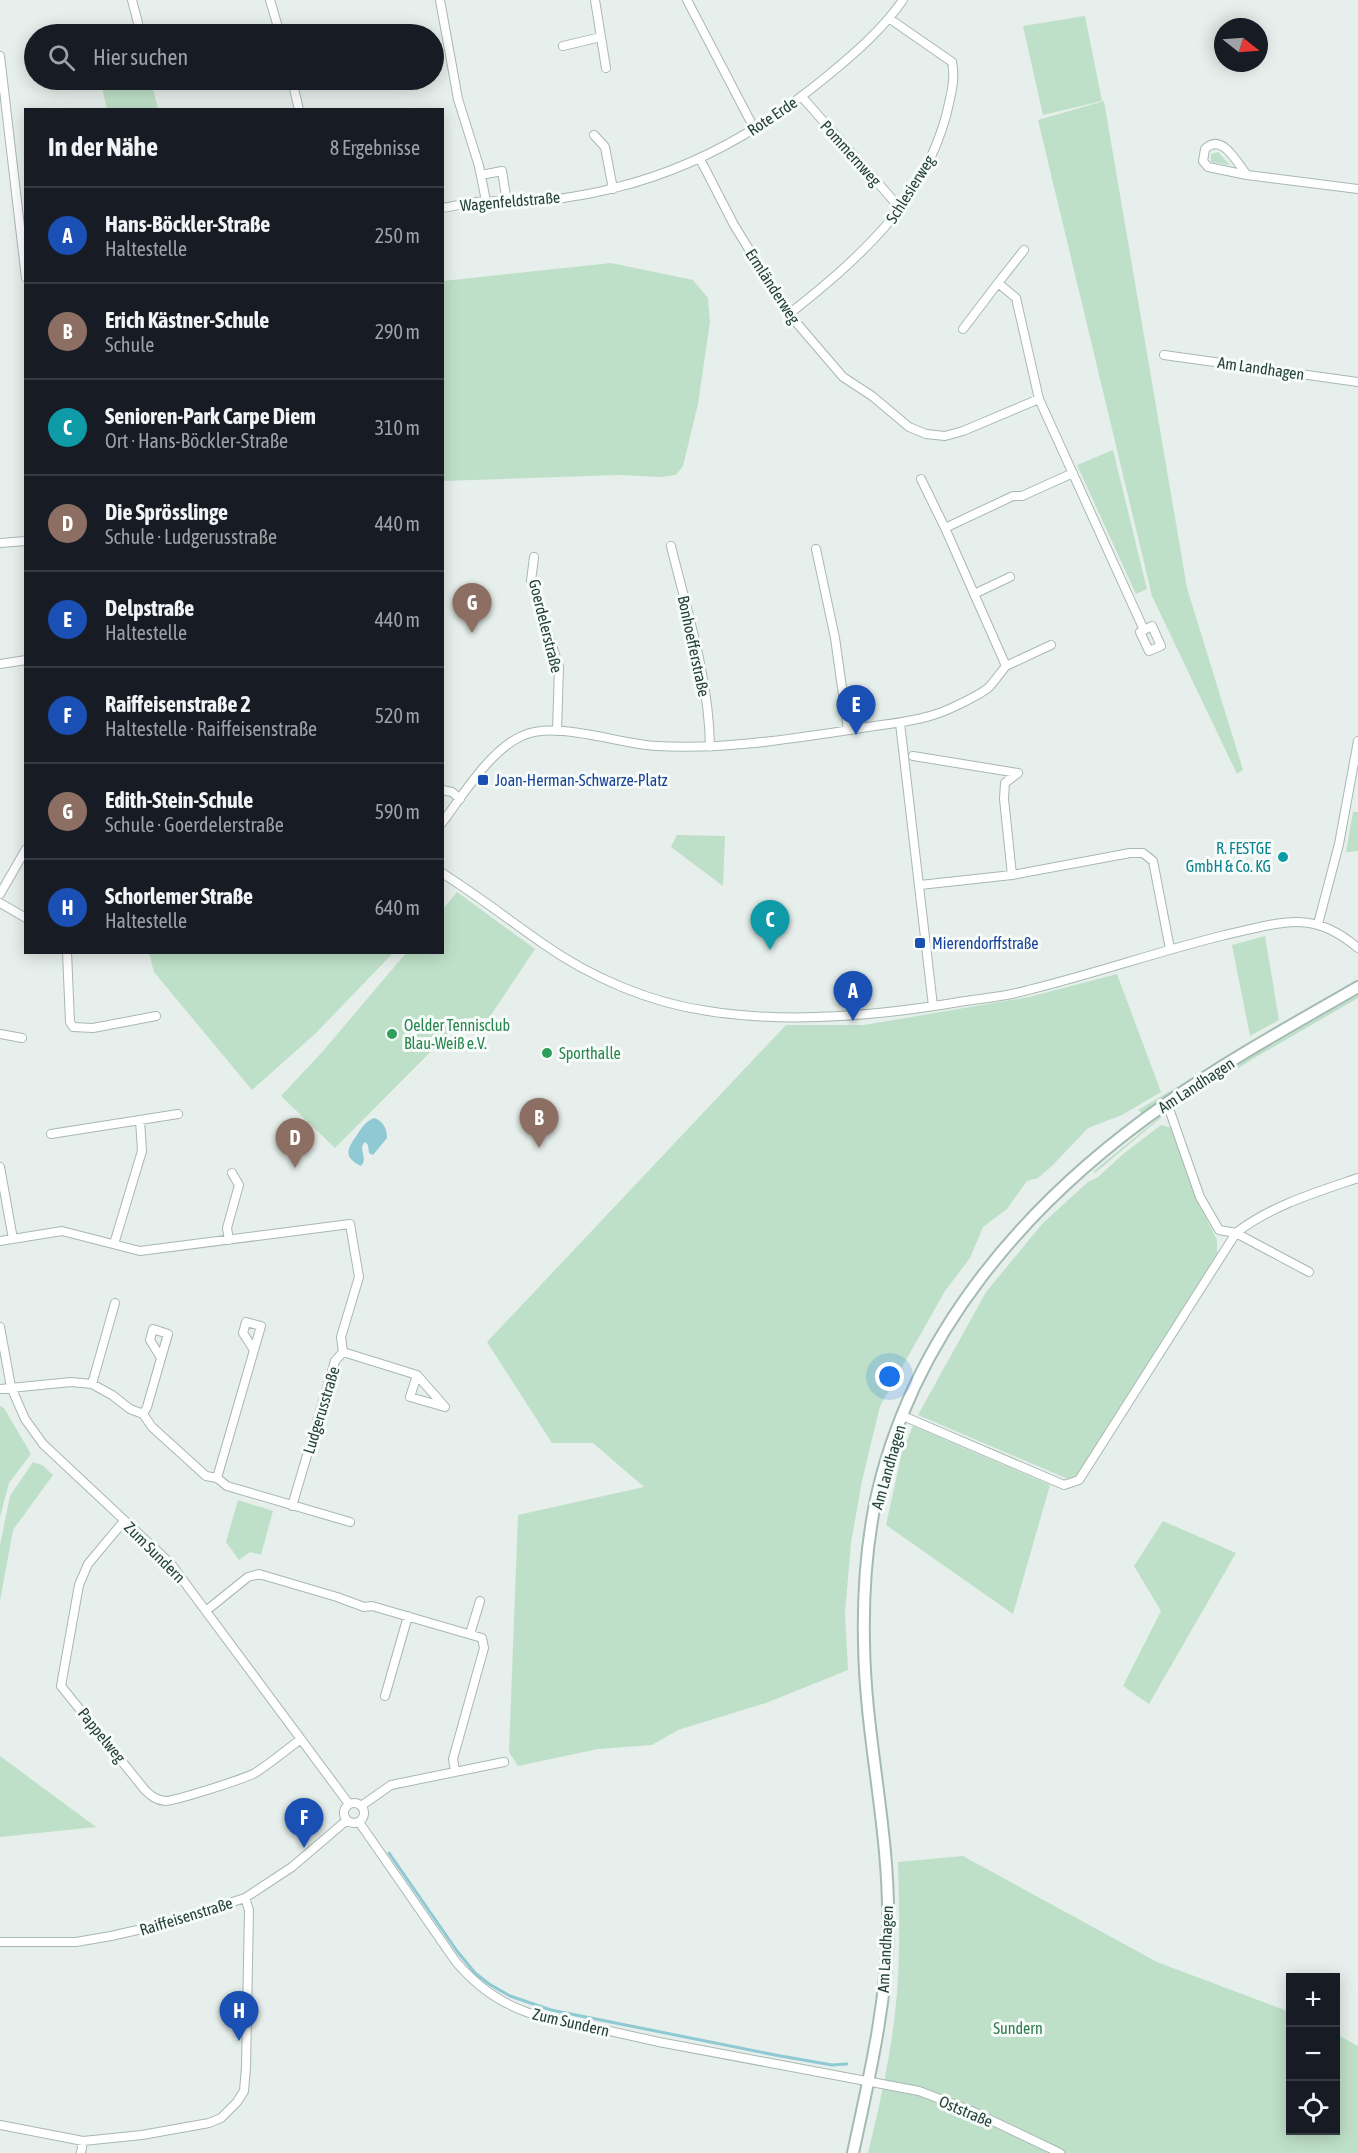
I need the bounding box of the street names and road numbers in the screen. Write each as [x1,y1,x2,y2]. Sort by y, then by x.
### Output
street label: Rote Erde [744,93,800,139]
street label: Pommernweg [816,117,885,190]
street label: Schlesierweg [882,152,939,227]
street label: Wagenfeldstraße [459,188,561,215]
street label: Ermländerweg [741,245,804,327]
street label: Am Landhagen [1216,353,1305,384]
street label: Goerdelerstraße [526,577,566,675]
street label: Bonhoefferstraße [674,594,714,698]
street label: Am Landhagen [1154,1054,1238,1117]
street label: Ludgerusstraße [299,1364,344,1456]
street label: Am Landhagen [867,1423,910,1512]
street label: Zum Sundern [121,1518,189,1586]
street label: Pappelweg [74,1704,130,1767]
street label: Raiffeisenstraße [137,1893,235,1939]
street label: Am Landhagen [874,1905,897,1993]
street label: Zum Sundern [531,2004,611,2040]
street label: Oststraße [936,2092,996,2130]

